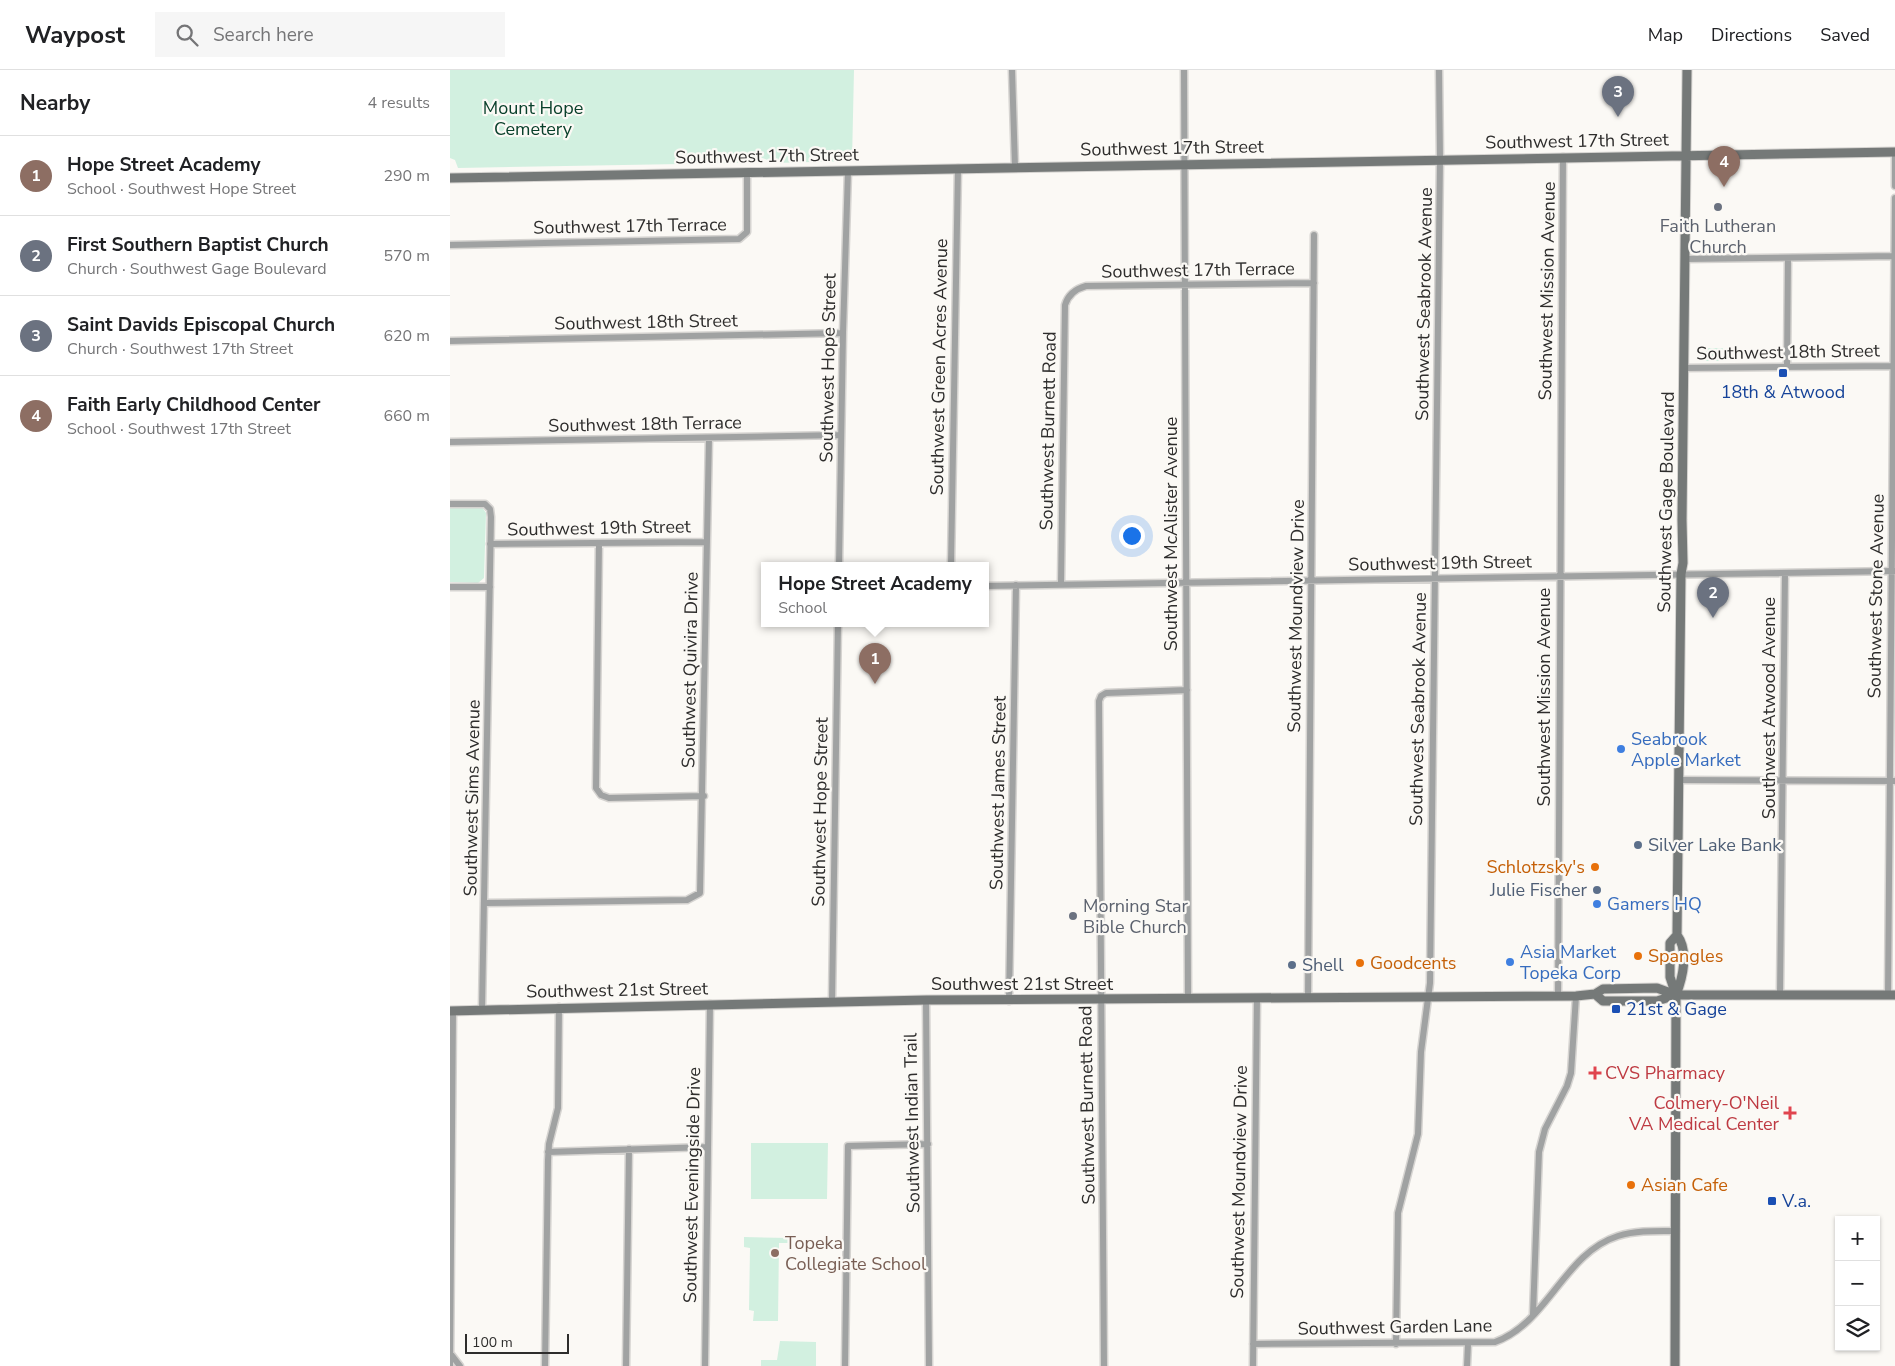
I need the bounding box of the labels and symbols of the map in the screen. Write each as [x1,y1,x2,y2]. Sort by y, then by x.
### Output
pin: 3 [1602,76,1634,117]
park label: Mount Hope Cemetery [483,96,583,141]
street label: Southwest 17th Street [1485,127,1670,155]
street label: Southwest 17th Street [1080,134,1265,162]
street label: Southwest 17th Street [675,142,860,170]
pin: 4 [1708,146,1740,187]
street label: Southwest Mission Avenue [1533,181,1561,401]
street label: Southwest Seabrook Avenue [1410,187,1438,421]
marker: Faith Lutheran Church [1712,201,1724,213]
street label: Southwest 17th Terrace [533,212,727,240]
place label: Faith Lutheran Church [1660,214,1776,259]
street label: Southwest Green Acres Avenue [925,238,953,496]
street label: Southwest 17th Terrace [1101,256,1295,284]
street label: Southwest Hope Street [814,273,842,463]
street label: Southwest 18th Street [554,308,739,336]
street label: Southwest Burnett Road [1034,331,1062,531]
street label: Southwest 18th Street [1696,338,1881,366]
marker: 18th & Atwood [1777,367,1789,379]
place label: 18th & Atwood [1721,380,1845,404]
street label: Southwest Gage Boulevard [1652,391,1680,613]
street label: Southwest 18th Terrace [548,410,742,438]
street label: Southwest McAlister Avenue [1159,417,1183,651]
street label: Southwest Stone Avenue [1862,493,1890,699]
street label: Southwest Moundview Drive [1282,499,1310,733]
street label: Southwest 19th Street [507,514,692,542]
your location [1119,523,1145,549]
street label: Southwest 19th Street [1348,549,1533,577]
street label: Southwest Quivira Drive [676,572,704,768]
pin: 2 [1697,577,1729,618]
street label: Southwest Mission Avenue [1532,588,1556,806]
street label: Southwest Seabrook Avenue [1404,592,1432,826]
street label: Southwest Atwood Avenue [1757,597,1781,819]
pin: 1 [859,643,891,684]
street label: Southwest James Street [984,695,1012,890]
street label: Southwest Sims Avenue [458,699,486,897]
street label: Southwest Hope Street [806,717,834,907]
place label: Seabrook Apple Market [1631,727,1741,772]
marker: Seabrook Apple Market [1615,743,1627,755]
place label: Silver Lake Bank [1648,833,1782,857]
marker: Silver Lake Bank [1632,839,1644,851]
place label: Schlotzsky's [1486,855,1585,879]
marker: Schlotzsky's [1589,861,1601,873]
place label: Julie Fischer [1489,878,1588,902]
marker: Julie Fischer [1591,884,1603,896]
place label: Gamers HQ [1607,892,1702,916]
place label: Morning Star Bible Church [1083,894,1189,939]
marker: Gamers HQ [1591,898,1603,910]
marker: Morning Star Bible Church [1067,910,1079,922]
place label: Asia Market Topeka Corp [1520,940,1621,985]
place label: Spangles [1648,944,1723,968]
marker: Spangles [1632,950,1644,962]
place label: Goodcents [1370,951,1457,975]
place label: Shell [1302,953,1344,977]
marker: Asia Market Topeka Corp [1504,956,1516,968]
marker: Goodcents [1354,957,1366,969]
marker: Shell [1286,959,1298,971]
street label: Southwest 21st Street [931,972,1114,996]
street label: Southwest 21st Street [526,976,709,1004]
place label: 21st & Gage [1626,997,1727,1021]
marker: 21st & Gage [1610,1003,1622,1015]
street label: Southwest Burnett Road [1073,1005,1101,1205]
street label: Southwest Indian Trail [898,1032,926,1213]
place label: CVS Pharmacy [1605,1061,1726,1085]
street label: Southwest Moundview Drive [1225,1065,1253,1299]
street label: Southwest Eveningside Drive [678,1067,706,1303]
marker: CVS Pharmacy [1589,1067,1601,1079]
place label: Colmery-O'Neil VA Medical Center [1628,1091,1780,1136]
marker: Colmery-O'Neil VA Medical Center [1783,1106,1797,1120]
place label: Asian Cafe [1641,1173,1728,1197]
marker: Asian Cafe [1625,1179,1637,1191]
place label: V.a. [1781,1189,1811,1213]
marker: V.a. [1766,1195,1778,1207]
place label: Topeka Collegiate School [785,1231,927,1276]
marker: Topeka Collegiate School [769,1247,781,1259]
street label: Southwest Garden Lane [1297,1313,1493,1341]
scale bar [465,1331,569,1354]

